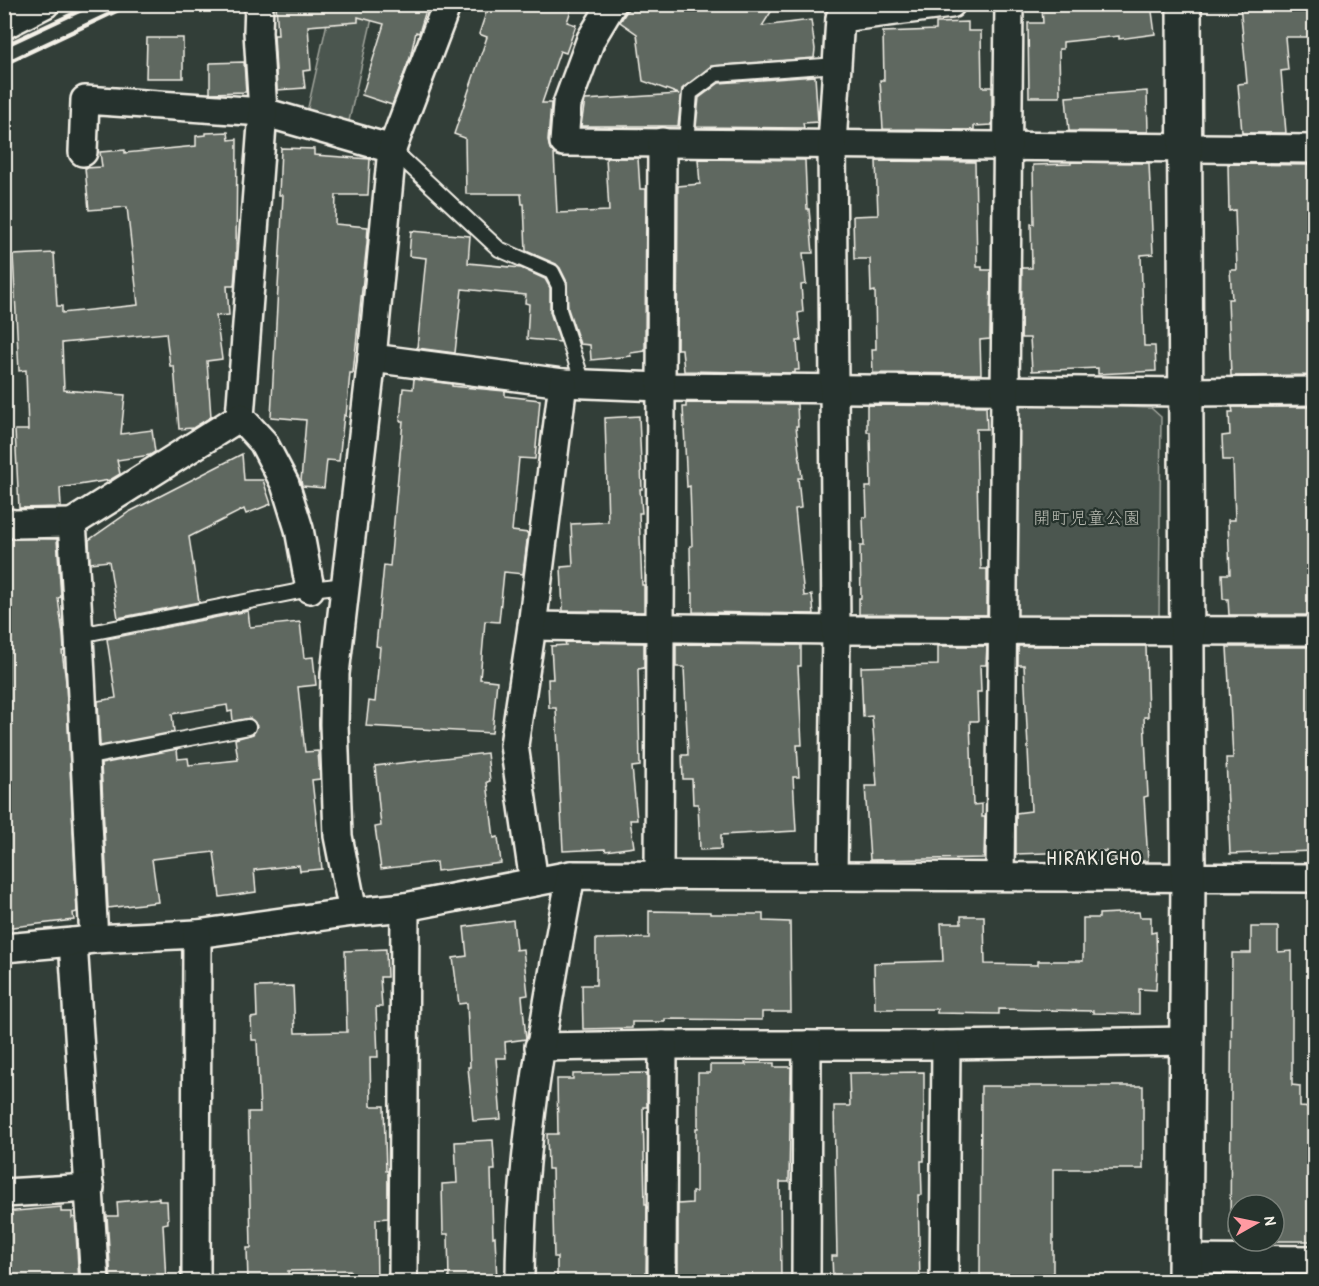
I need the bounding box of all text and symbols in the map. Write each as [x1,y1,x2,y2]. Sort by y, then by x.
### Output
park label: 開町児童公園 [1033,505,1141,530]
district label: HIRAKICHO [1047,843,1143,872]
north arrow [1226,1193,1286,1253]
text: N [1259,1215,1282,1227]

